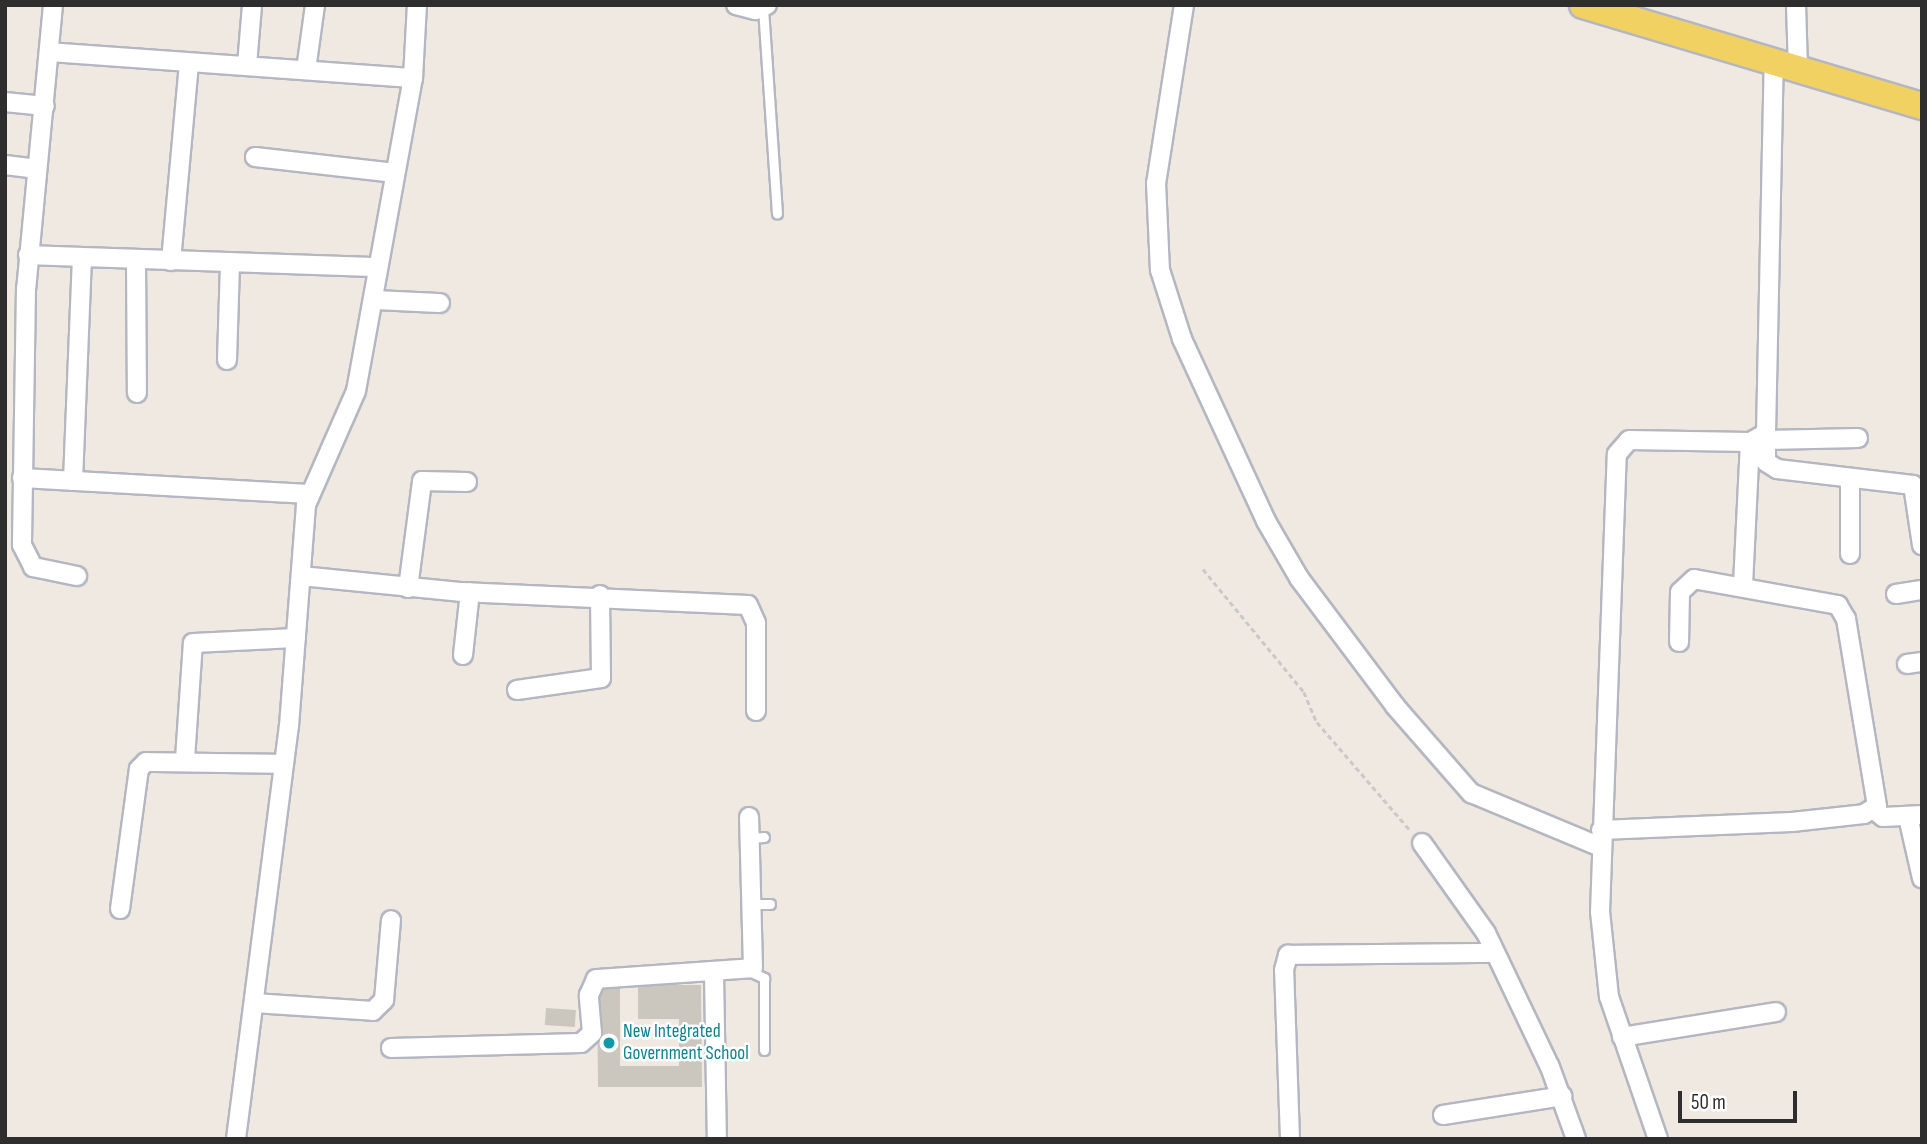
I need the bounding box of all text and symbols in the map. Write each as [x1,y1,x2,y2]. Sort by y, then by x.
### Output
place label: New Integrated Government School [623,1021,749,1065]
marker: New Integrated Government School [601,1035,617,1051]
scale bar [1682,1078,1801,1122]
text: 50 m [1691,1090,1726,1115]

